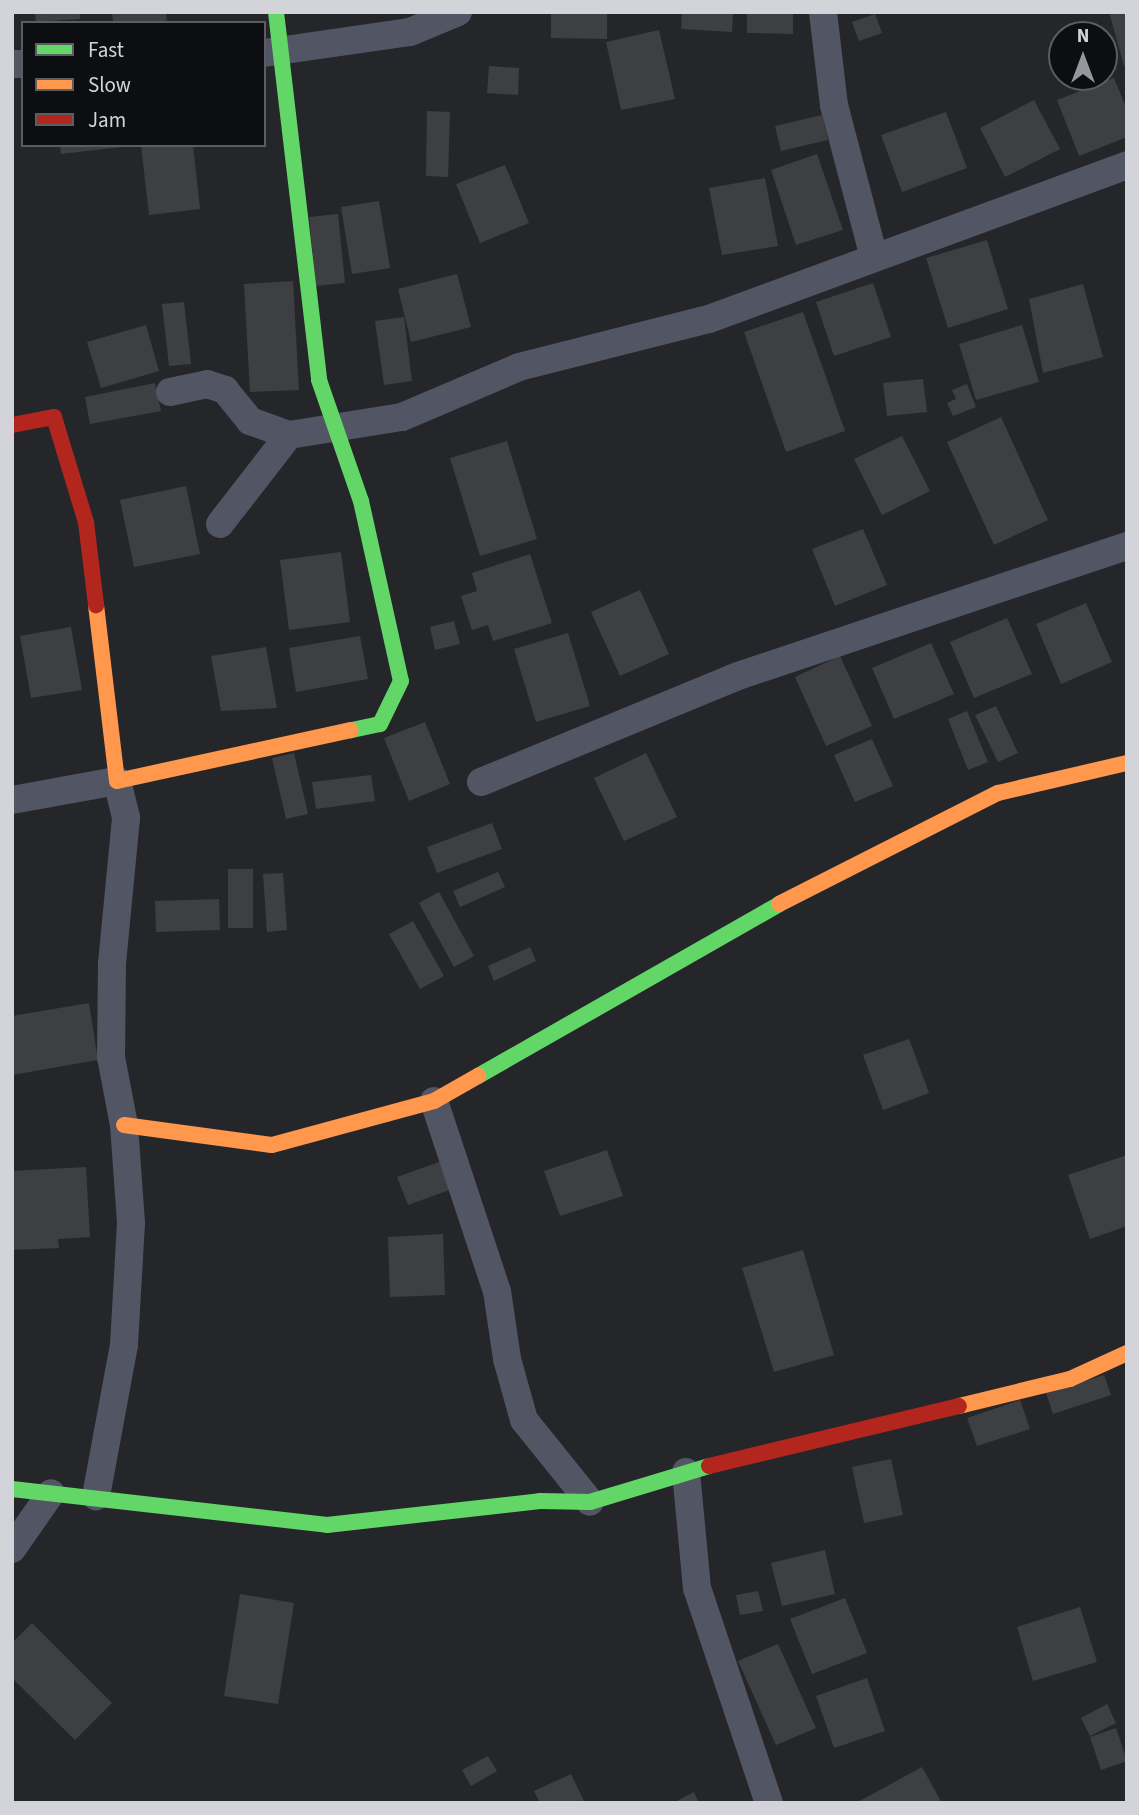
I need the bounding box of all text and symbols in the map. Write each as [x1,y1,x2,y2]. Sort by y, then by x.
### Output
legend [21,21,266,147]
north arrow [1048,21,1118,91]
text: N [1077,23,1089,50]
text: Fast [88,35,124,65]
text: Slow [88,70,131,100]
text: Jam [88,105,126,135]

